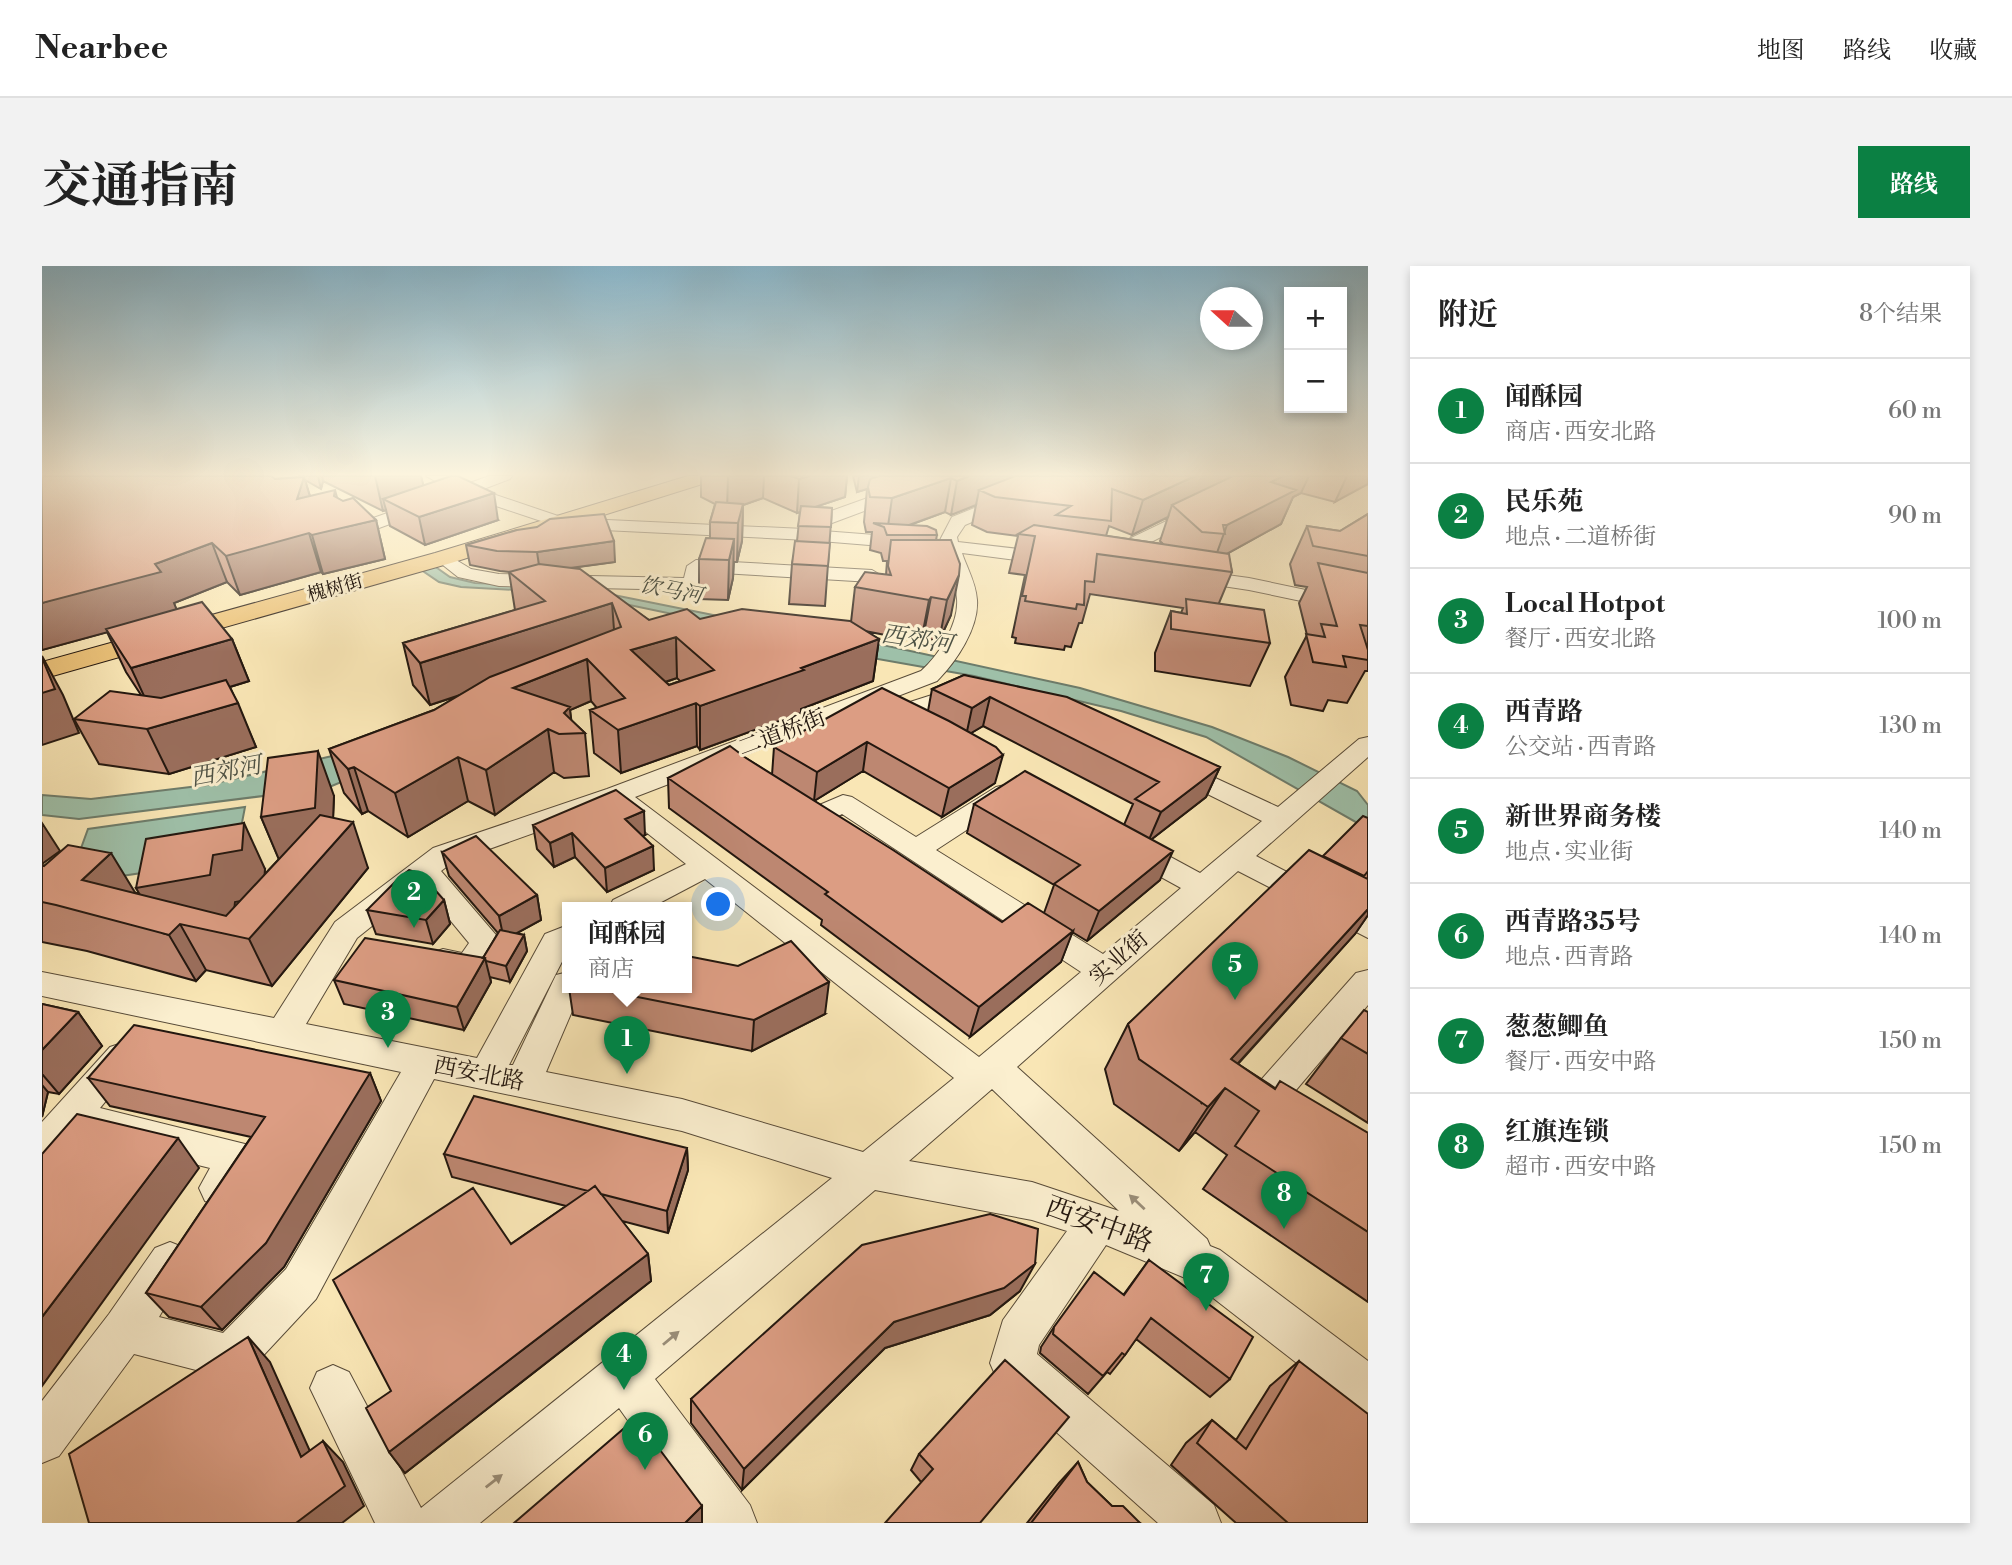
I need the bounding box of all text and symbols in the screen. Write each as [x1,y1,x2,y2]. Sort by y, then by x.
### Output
text: Nearbee [35,28,168,69]
text: 地图 [1757,36,1805,66]
text: 路线 [1843,36,1891,66]
text: 收藏 [1929,36,1977,66]
button: 路线 [1858,146,1970,218]
text: 交通指南 [42,157,238,218]
north arrow [1200,287,1263,350]
map controls [1284,287,1347,413]
button: + [1284,287,1347,350]
text: 附近 [1438,296,1498,334]
text: 8个结果 [1859,300,1942,328]
button: − [1284,350,1347,413]
text: 闻酥园 [1505,381,1583,413]
text: 1 [1455,397,1467,425]
text: 60 m [1888,397,1942,425]
text: 商店 · 西安北路 [1505,418,1656,446]
text: 民乐苑 [1505,486,1583,518]
text: 2 [1454,502,1468,530]
text: 90 m [1888,502,1942,530]
text: 地点 · 二道桥街 [1505,523,1656,551]
street label: 槐树街 [304,569,366,607]
water label: 饮马河 [638,572,708,611]
text: Local Hotpot [1505,588,1665,620]
text: 3 [1454,607,1468,635]
text: 100 m [1877,607,1942,635]
water label: 西郊河 [879,620,959,661]
text: 餐厅 · 西安北路 [1505,625,1656,653]
text: 西青路 [1505,696,1583,728]
street label: 二道桥街 [734,703,830,763]
text: 4 [1453,712,1469,740]
text: 130 m [1879,712,1942,740]
text: 公交站 · 西青路 [1505,733,1656,761]
water label: 西郊河 [188,750,268,794]
text: 新世界商务楼 [1505,801,1661,833]
text: 5 [1454,817,1468,845]
text: 140 m [1879,817,1942,845]
text: 地点 · 实业街 [1505,838,1633,866]
pin: 2 [391,870,437,928]
your location [701,887,735,921]
popup [562,902,692,993]
text: 西青路35号 [1505,906,1641,938]
text: 闻酥园 [588,918,666,950]
text: 6 [1454,922,1468,950]
text: 140 m [1879,922,1942,950]
street label: 实业街 [1084,925,1154,991]
pin: 5 [1212,942,1258,1000]
text: 地点 · 西青路 [1505,943,1633,971]
text: 商店 [588,955,634,983]
pin: 3 [365,990,411,1048]
text: 葱葱鲫鱼 [1505,1011,1609,1043]
pin: 1 [604,1016,650,1074]
text: 7 [1454,1027,1468,1055]
text: 150 m [1879,1027,1942,1055]
text: 餐厅 · 西安中路 [1505,1048,1656,1076]
street label: 西安北路 [431,1051,527,1097]
text: 红旗连锁 [1505,1116,1609,1148]
text: 8 [1454,1132,1468,1160]
text: 150 m [1879,1132,1942,1160]
text: 超市 · 西安中路 [1505,1153,1656,1181]
pin: 8 [1261,1171,1307,1229]
street label: 西安中路 [1040,1189,1158,1261]
one-way arrow [1128,1194,1146,1210]
pin: 7 [1183,1253,1229,1311]
one-way arrow [663,1331,680,1346]
pin: 4 [601,1332,647,1390]
pin: 6 [622,1412,668,1470]
one-way arrow [485,1474,503,1488]

